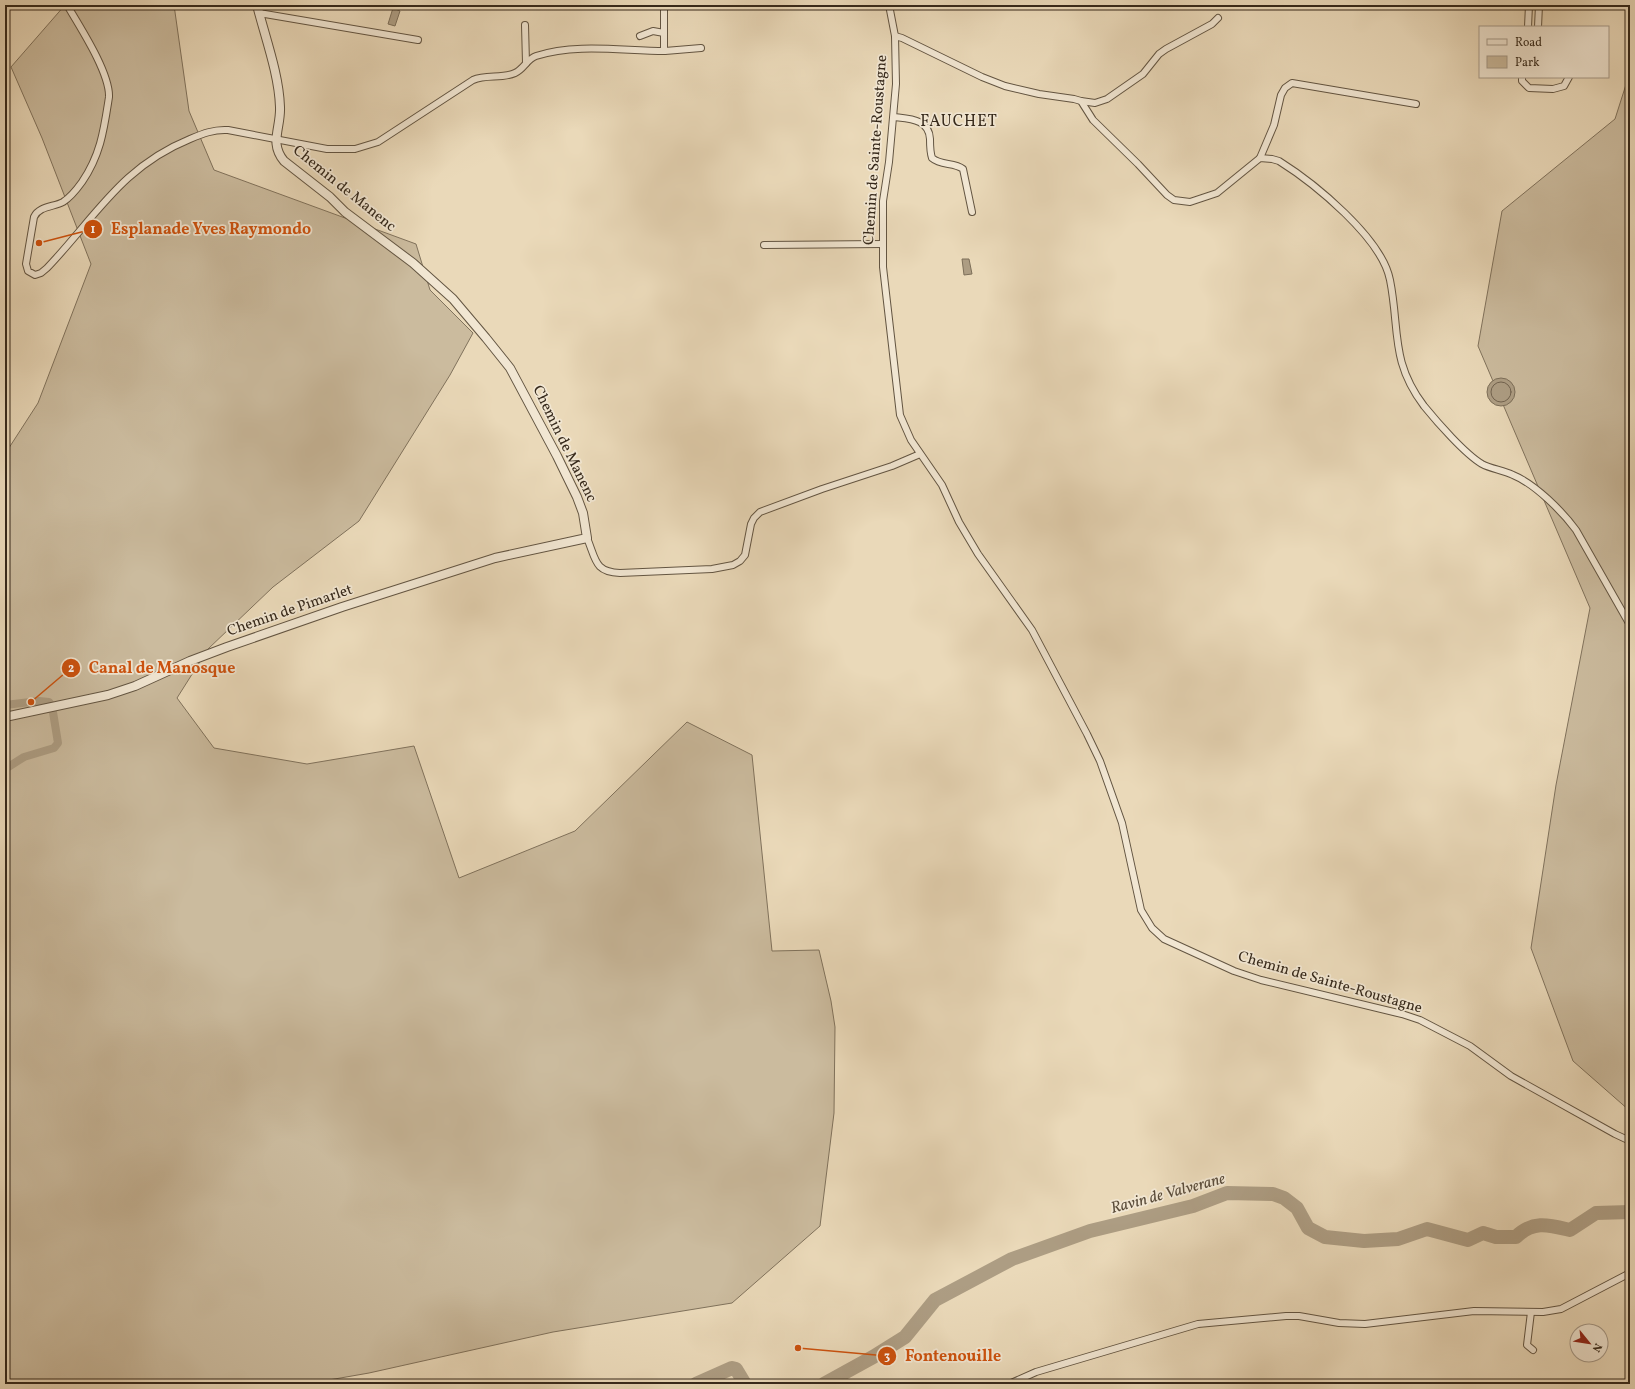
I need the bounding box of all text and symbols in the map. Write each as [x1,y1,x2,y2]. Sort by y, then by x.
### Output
legend [1479,26,1609,78]
text: Road [1515,35,1542,51]
street label: Chemin de Sainte-Roustagne [859,54,893,246]
text: Park [1515,55,1540,71]
district label: FAUCHET [920,111,998,133]
street label: Chemin de Manenc [288,141,400,237]
callout: Esplanade Yves Raymondo [83,215,319,243]
text: Esplanade Yves Raymondo [111,219,311,241]
text: 1 [91,222,96,238]
street label: Chemin de Manenc [527,382,601,506]
street label: Chemin de Pimarlet [225,580,355,642]
callout: Canal de Manosque [61,654,244,682]
text: Canal de Manosque [89,658,235,680]
text: 2 [68,661,74,677]
street label: Chemin de Sainte-Roustagne [1235,947,1425,1019]
water label: Ravin de Valverane [1108,1168,1228,1220]
north arrow [1569,1323,1609,1363]
text: N [1588,1340,1605,1354]
callout: Fontenouille [877,1342,1009,1370]
text: Fontenouille [905,1346,1001,1368]
text: 3 [884,1349,890,1365]

